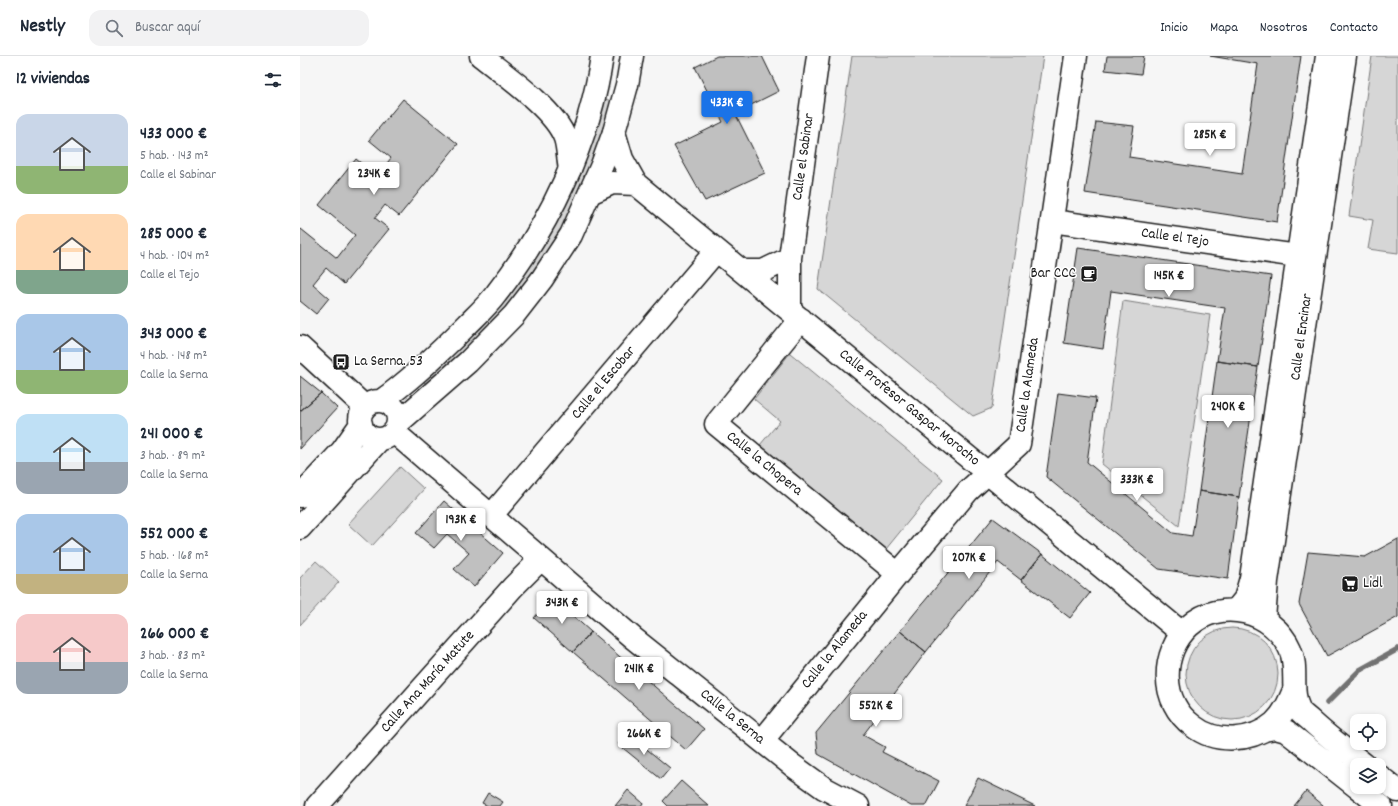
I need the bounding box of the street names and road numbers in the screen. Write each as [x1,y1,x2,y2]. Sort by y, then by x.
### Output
street label: Calle el Sabinar [787,112,821,202]
street label: Calle el Tejo [1140,222,1211,254]
street label: Calle el Encinar [1285,292,1319,382]
street label: Calle la Alameda [1010,335,1046,434]
street label: Calle el Escobar [567,341,642,425]
street label: Calle Profesor Gaspar Morocho [834,344,984,472]
street label: Calle la Chopera [721,426,808,502]
street label: Calle la Alameda [796,605,874,694]
street label: Calle Ana María Matute [376,625,481,738]
street label: Calle la Serna [695,684,770,751]

